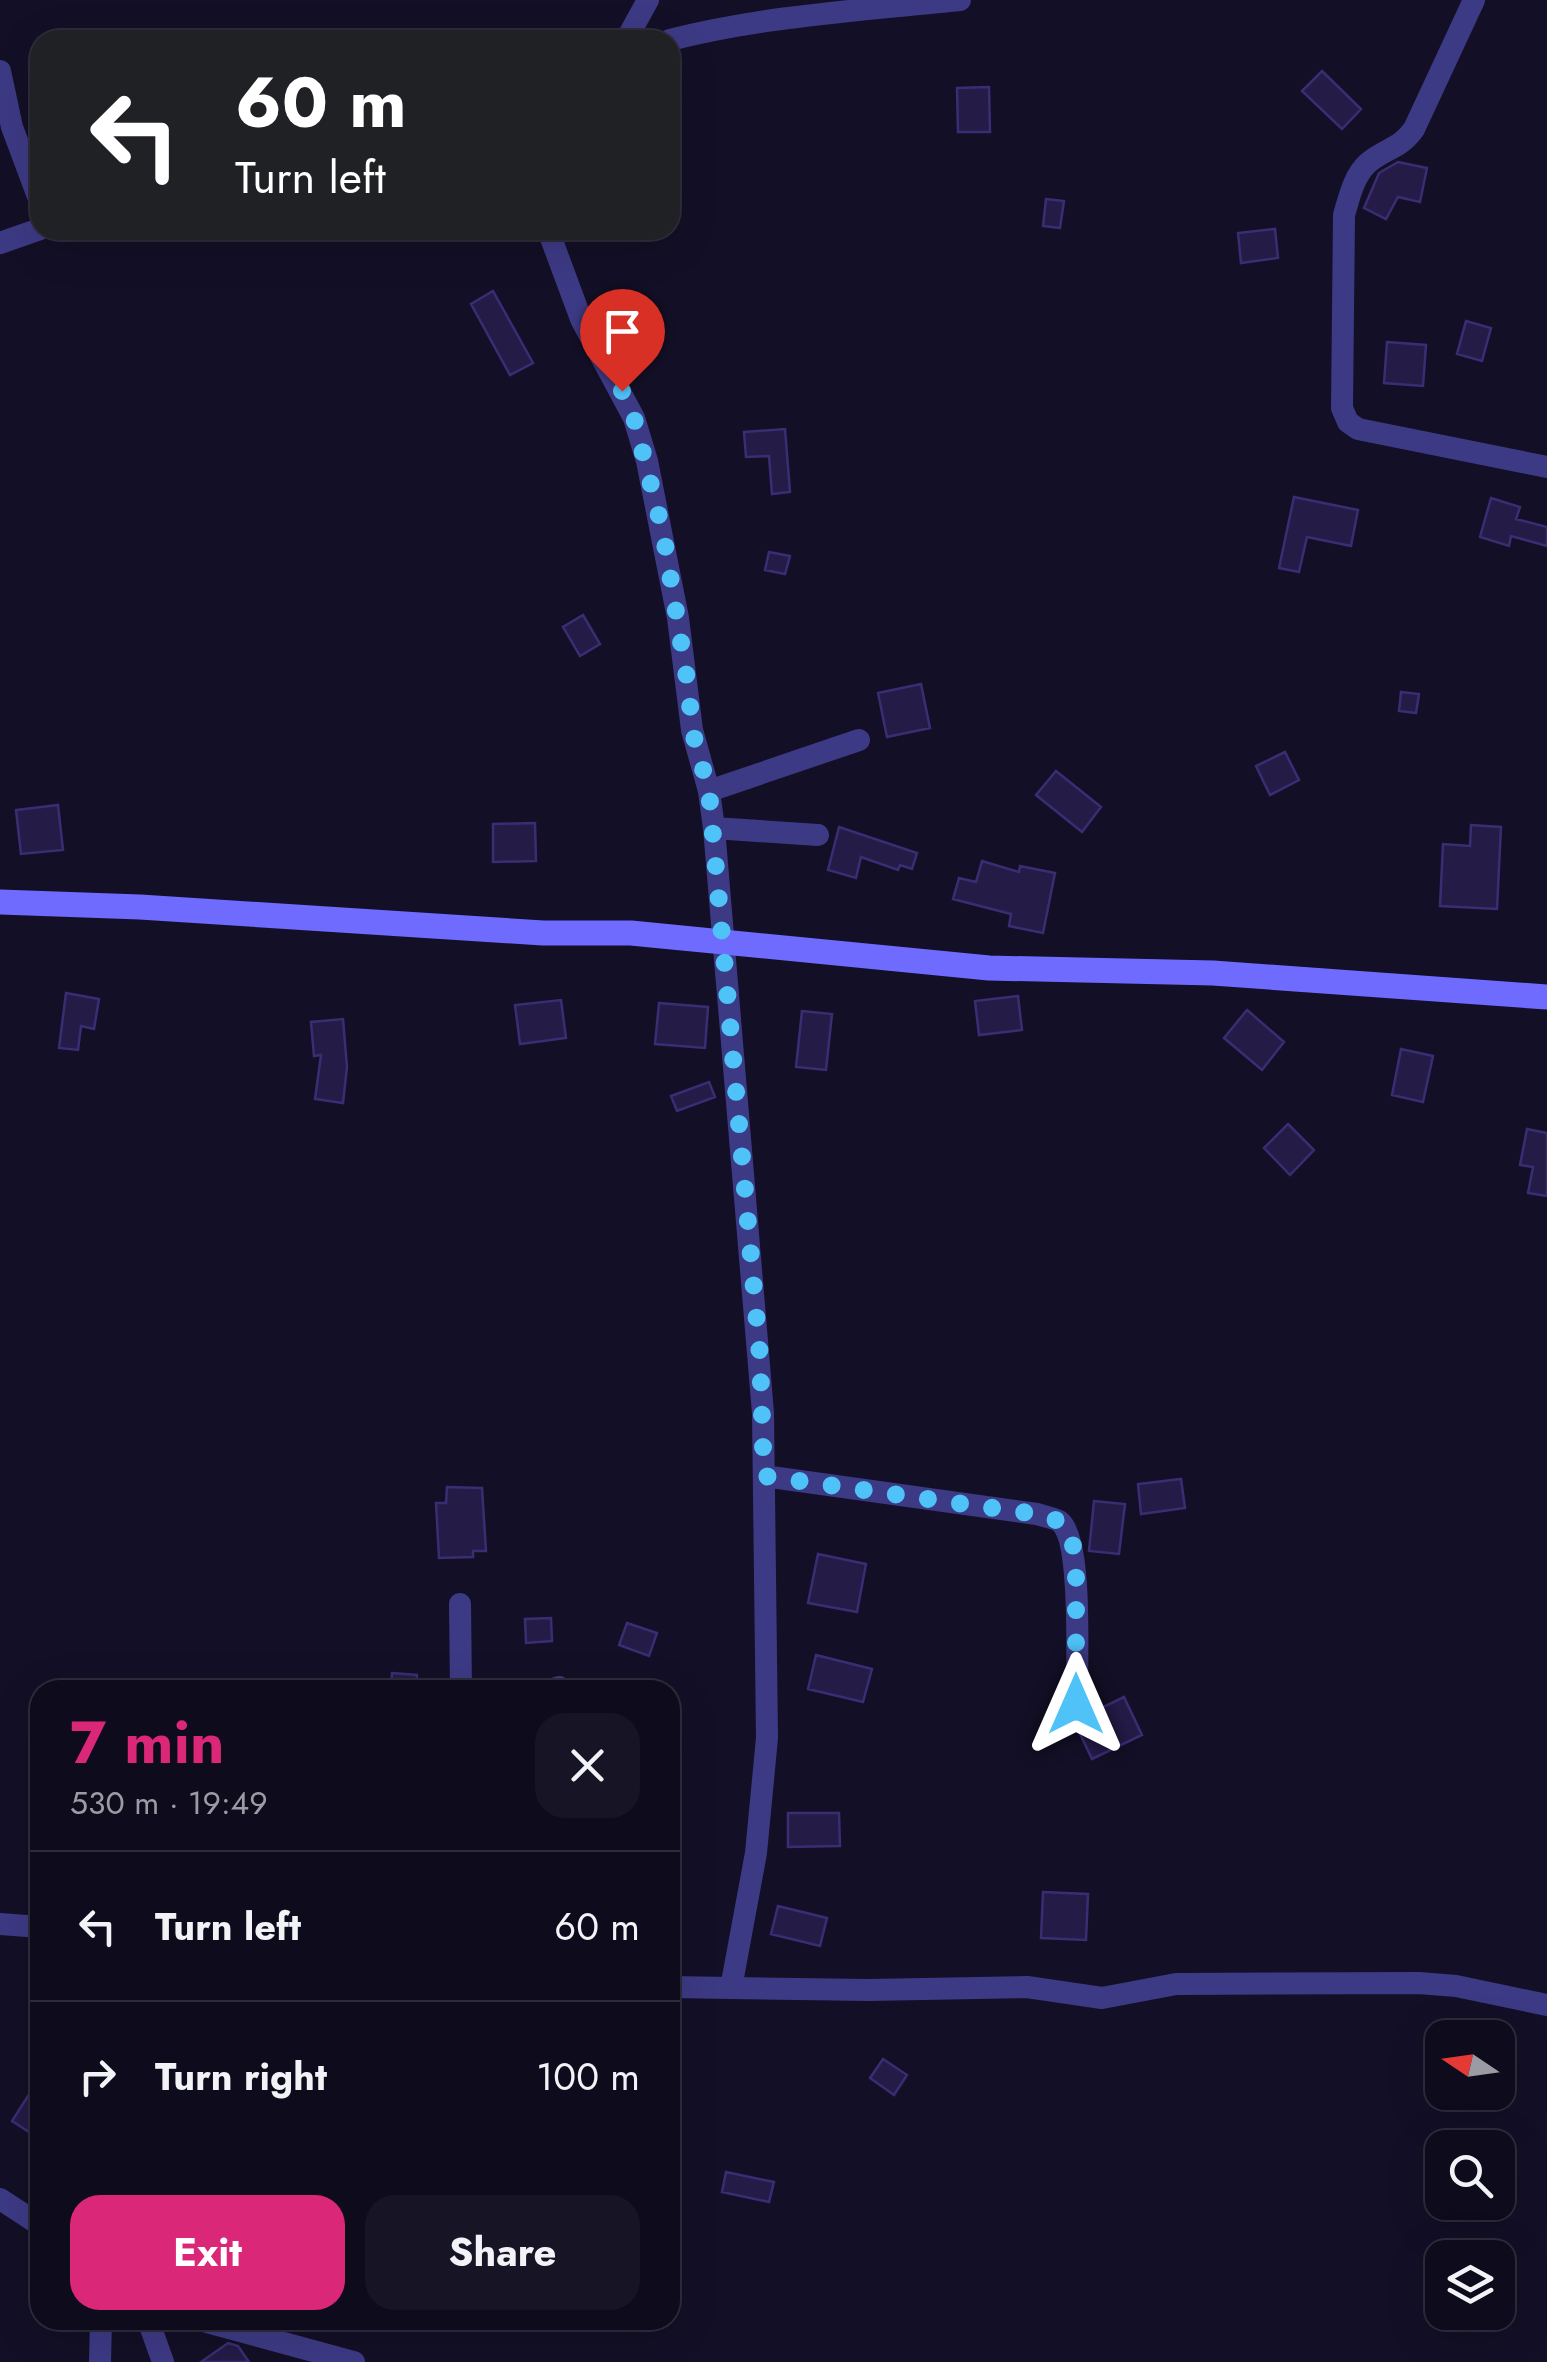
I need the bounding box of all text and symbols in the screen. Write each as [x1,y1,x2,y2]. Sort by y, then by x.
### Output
text: 60 m [235,52,407,153]
icon: left [70,70,200,200]
text: Turn left [235,145,386,210]
pin [580,289,665,392]
icon: arrive [595,304,650,359]
position arrow [1024,1652,1128,1756]
text: 7 min [70,1699,224,1786]
button: close [535,1713,640,1818]
text: 530 m · 19:49 [70,1780,268,1826]
icon: left [70,1899,125,1954]
text: Turn left [155,1899,301,1954]
text: 60 m [554,1899,640,1954]
north arrow [1425,2020,1515,2110]
map controls [1425,2020,1515,2330]
icon: right [70,2049,125,2104]
text: Turn right [155,2049,327,2104]
text: 100 m [536,2049,640,2104]
button: search [1425,2130,1515,2220]
button: Exit [70,2195,345,2310]
button: Share [365,2195,640,2310]
button: layers [1425,2240,1515,2330]

